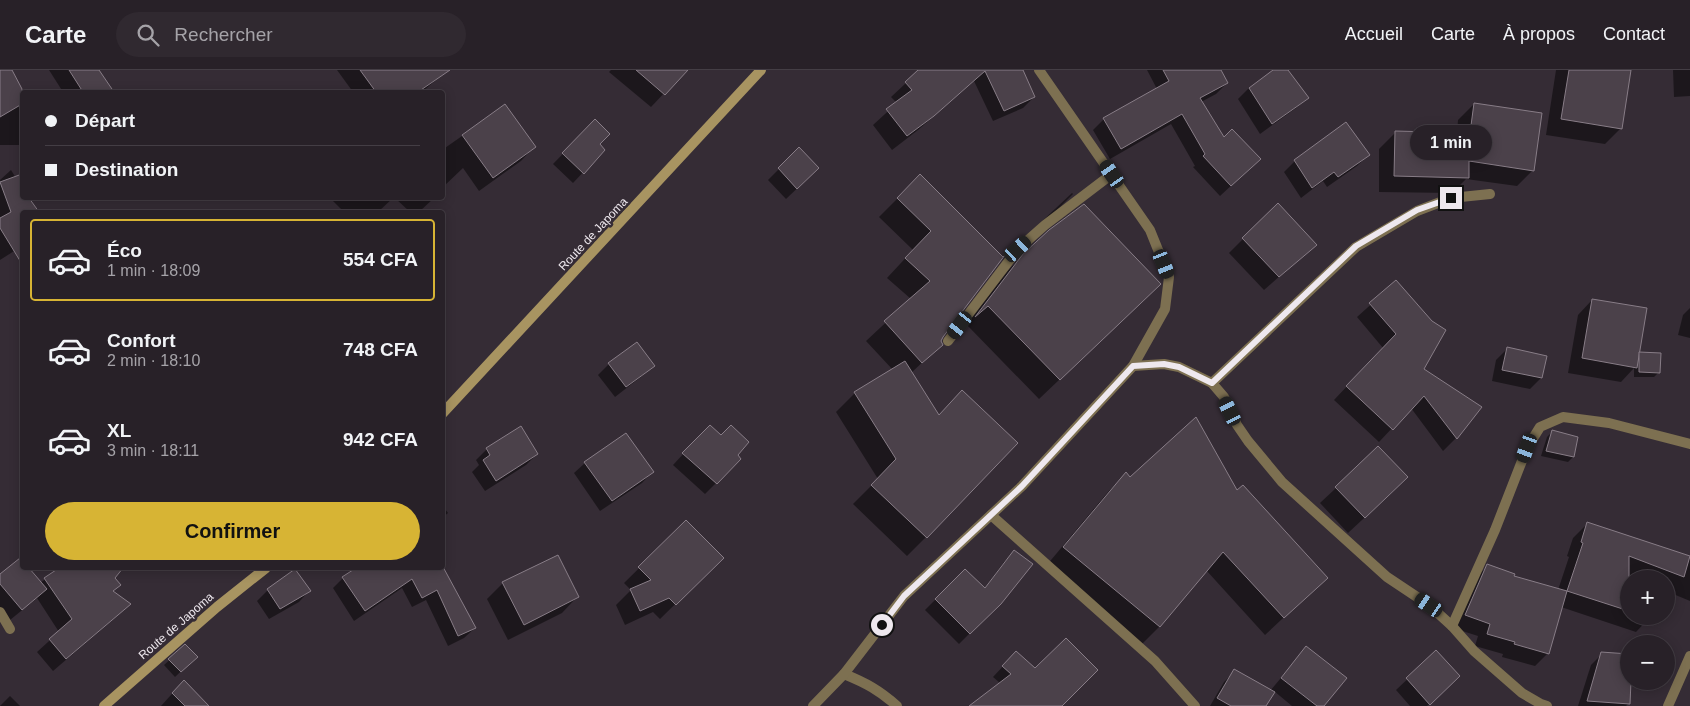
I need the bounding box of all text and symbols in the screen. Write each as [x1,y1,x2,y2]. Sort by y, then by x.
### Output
search box [116,12,466,57]
text: Carte [25,21,86,48]
icon: search [134,21,162,49]
text: Rechercher [174,24,273,45]
text: Accueil [1345,24,1403,44]
text: Carte [1431,24,1475,44]
text: À propos [1503,24,1575,44]
text: Contact [1603,24,1665,44]
text: Départ [75,110,135,131]
callout: 1 min [1410,126,1492,160]
text: 1 min [1430,134,1472,151]
car [1097,157,1126,191]
text: Destination [75,159,178,180]
route end [1440,187,1462,209]
street label: Route de Japoma [556,194,631,273]
car [1001,233,1034,265]
icon: car [47,238,92,283]
text: Éco [107,240,142,261]
car [1151,247,1176,281]
text: 554 CFA [343,249,418,270]
text: 1 min · 18:09 [107,262,200,279]
car [944,309,975,341]
icon: car [47,328,92,373]
text: Confort [107,330,176,351]
text: 748 CFA [343,339,418,360]
text: 2 min · 18:10 [107,352,200,369]
car [1216,394,1243,428]
icon: car [47,418,92,463]
text: XL [107,420,131,441]
text: 942 CFA [343,429,418,450]
car [1514,431,1539,465]
text: 3 min · 18:11 [107,442,199,459]
button: Confirmer [45,502,420,560]
map controls [1620,570,1675,690]
button: + [1620,570,1675,625]
street label: Route de Japoma [136,589,217,662]
car [1412,590,1445,620]
route start [871,614,893,636]
button: − [1620,635,1675,690]

